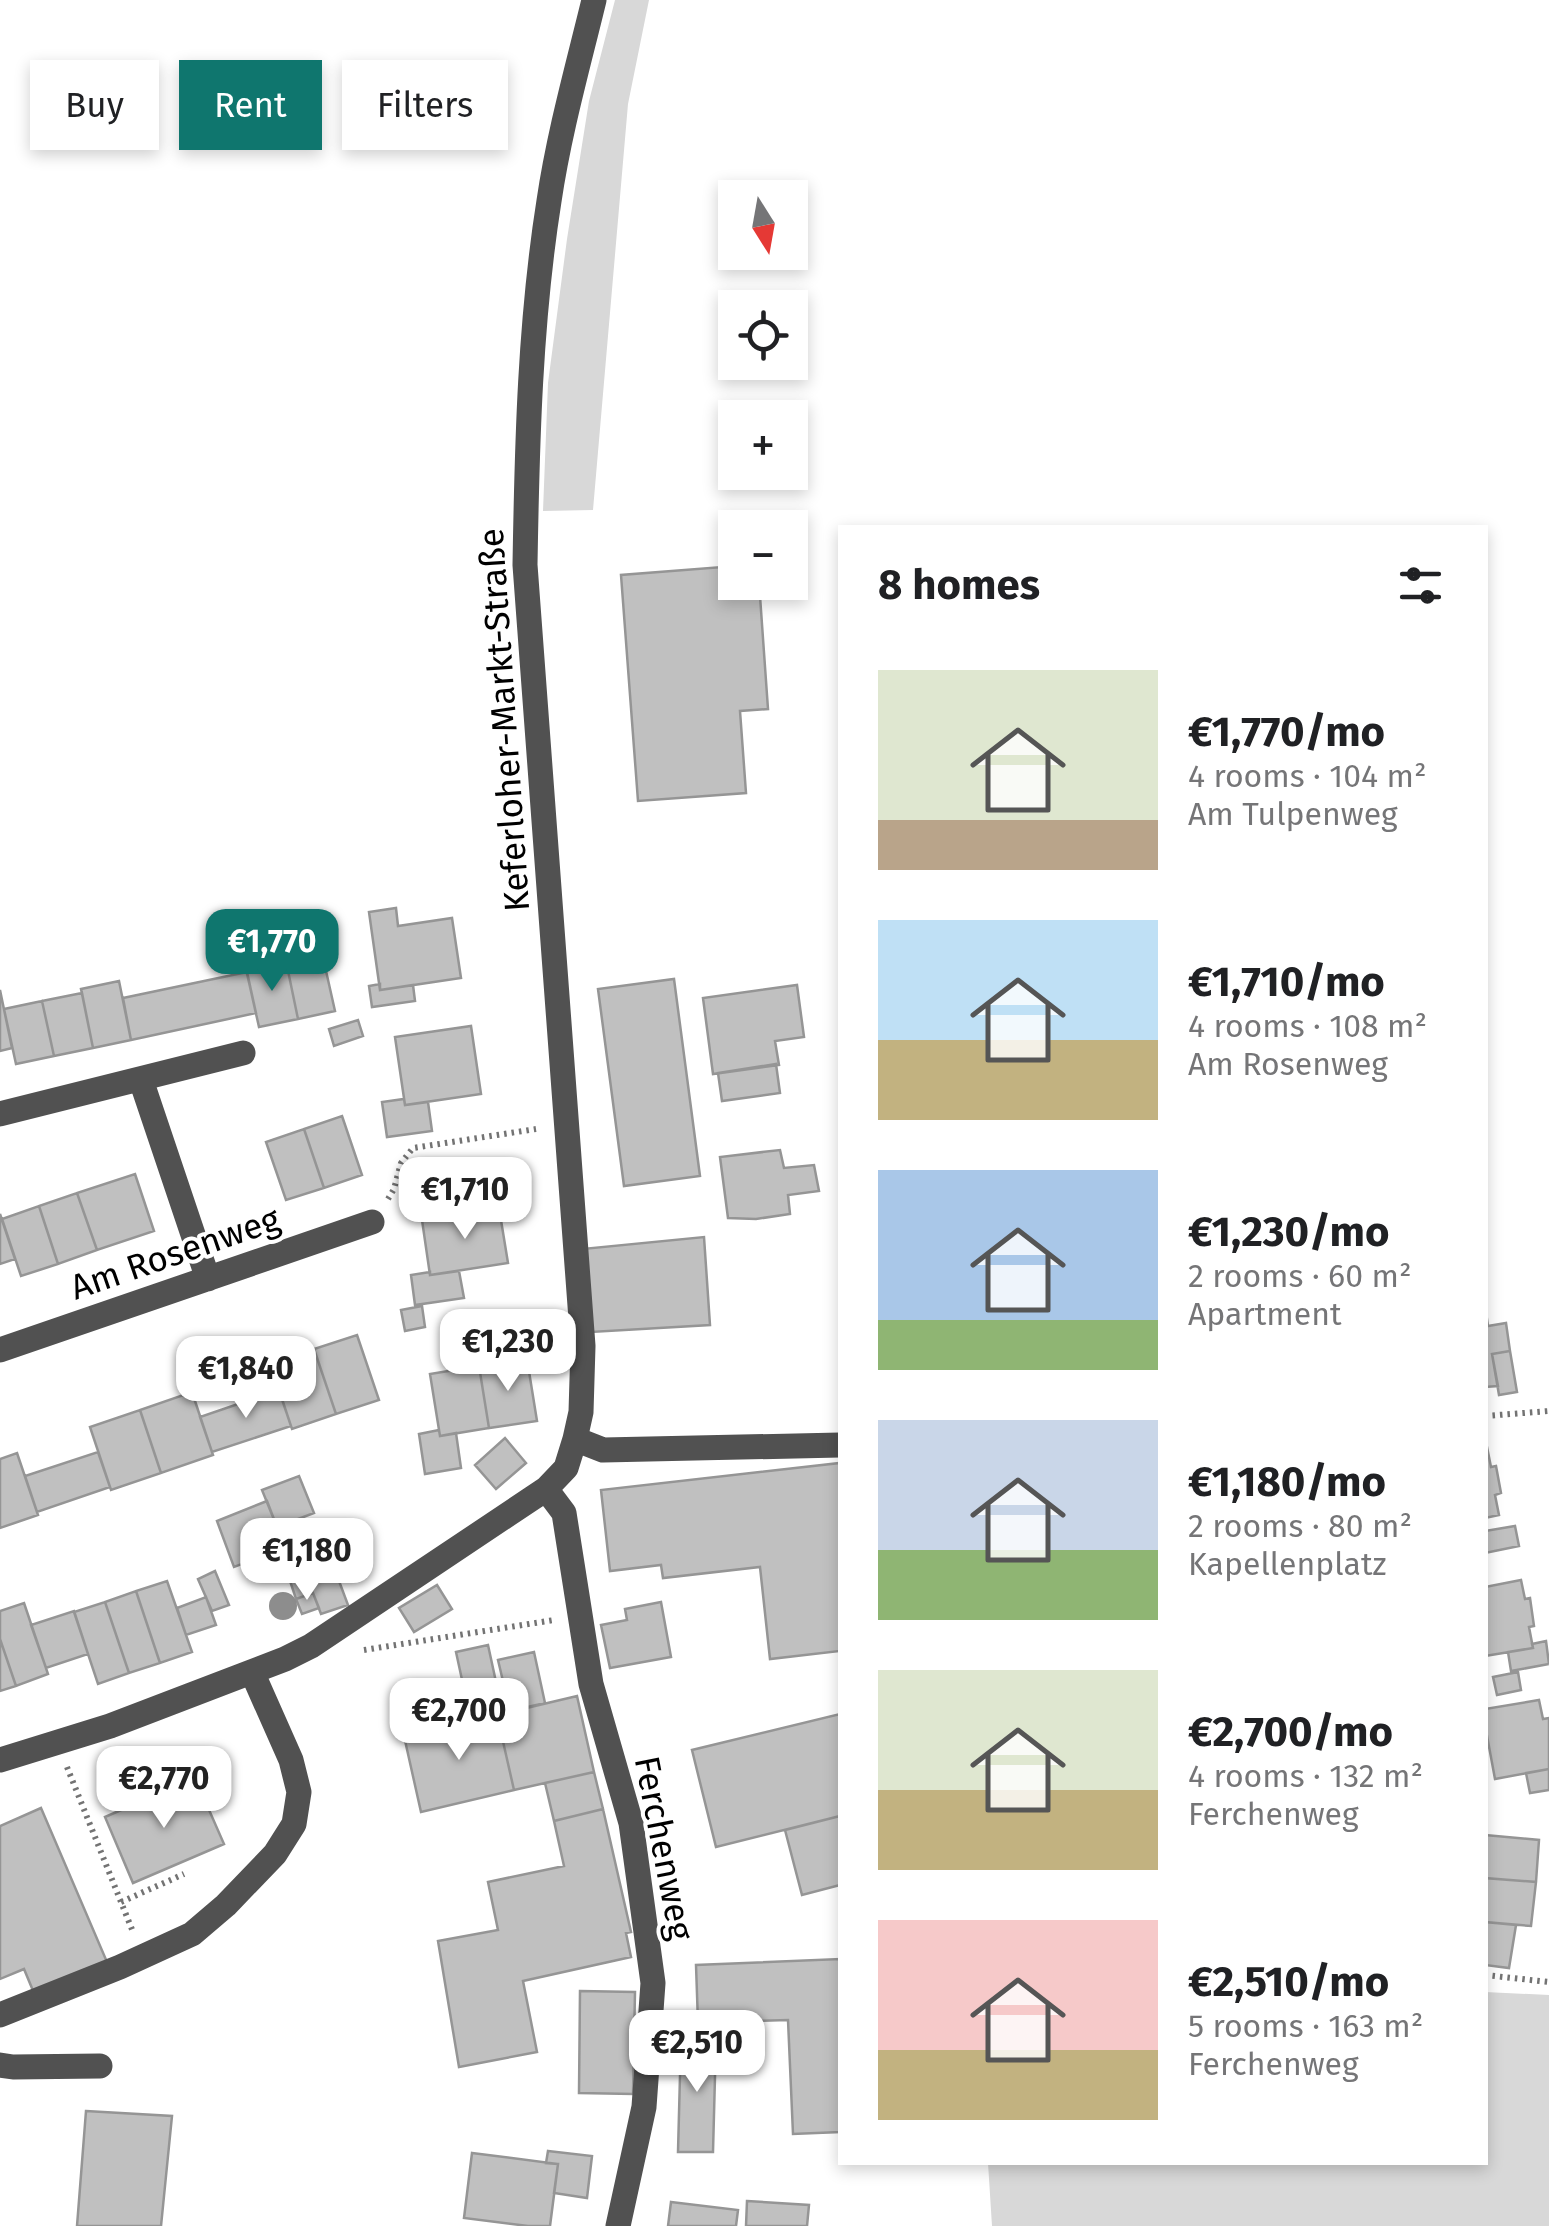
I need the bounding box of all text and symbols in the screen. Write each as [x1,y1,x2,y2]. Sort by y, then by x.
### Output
chip: Buy [30,60,159,150]
chip: Rent [179,60,322,150]
chip: Filters [342,60,508,150]
north arrow [718,180,808,270]
map controls [718,180,808,600]
button: locate [718,290,808,380]
button: + [718,400,808,490]
button: − [718,510,808,600]
street label: Keferloher-Markt-Straße [470,527,538,913]
icon: filters [1393,558,1448,613]
text: 8 homes [878,560,1040,610]
text: €1,770/mo [1188,707,1385,757]
icon: home [958,710,1078,830]
text: 4 rooms · 104 m² [1188,757,1427,795]
text: Am Tulpenweg [1188,795,1398,833]
pin: €1,770 [191,909,353,994]
text: €1,770 [228,922,316,960]
text: €1,710/mo [1188,957,1385,1007]
icon: home [958,960,1078,1080]
text: 4 rooms · 108 m² [1188,1007,1427,1045]
text: Am Rosenweg [1188,1045,1388,1083]
pin: €1,710 [384,1157,546,1242]
text: €1,710 [421,1170,509,1208]
street label: Am Rosenweg [65,1197,286,1308]
text: €1,230/mo [1188,1207,1390,1257]
icon: home [958,1210,1078,1330]
text: 2 rooms · 60 m² [1188,1257,1412,1295]
text: Apartment [1188,1295,1342,1333]
pin: €1,230 [427,1309,589,1394]
text: €1,230 [462,1322,554,1360]
pin: €1,840 [165,1336,327,1421]
text: €1,840 [198,1349,294,1387]
text: €1,180/mo [1188,1457,1386,1507]
icon: home [958,1460,1078,1580]
text: 2 rooms · 80 m² [1188,1507,1412,1545]
pin: €1,180 [226,1518,388,1603]
text: €1,180 [262,1531,352,1569]
text: Kapellenplatz [1188,1545,1386,1583]
pin: €2,700 [378,1678,540,1763]
text: €2,700 [412,1691,506,1729]
text: €2,700/mo [1188,1707,1393,1757]
icon: home [958,1710,1078,1830]
pin: €2,770 [83,1746,245,1831]
street label: Ferchenweg [626,1752,703,1944]
text: 4 rooms · 132 m² [1188,1757,1423,1795]
text: €2,770 [118,1759,210,1797]
text: Ferchenweg [1188,1795,1359,1833]
text: €2,510/mo [1188,1957,1389,2007]
icon: home [958,1960,1078,2080]
text: 5 rooms · 163 m² [1188,2007,1423,2045]
pin: €2,510 [616,2010,778,2095]
text: €2,510 [651,2023,743,2061]
text: Ferchenweg [1188,2045,1359,2083]

